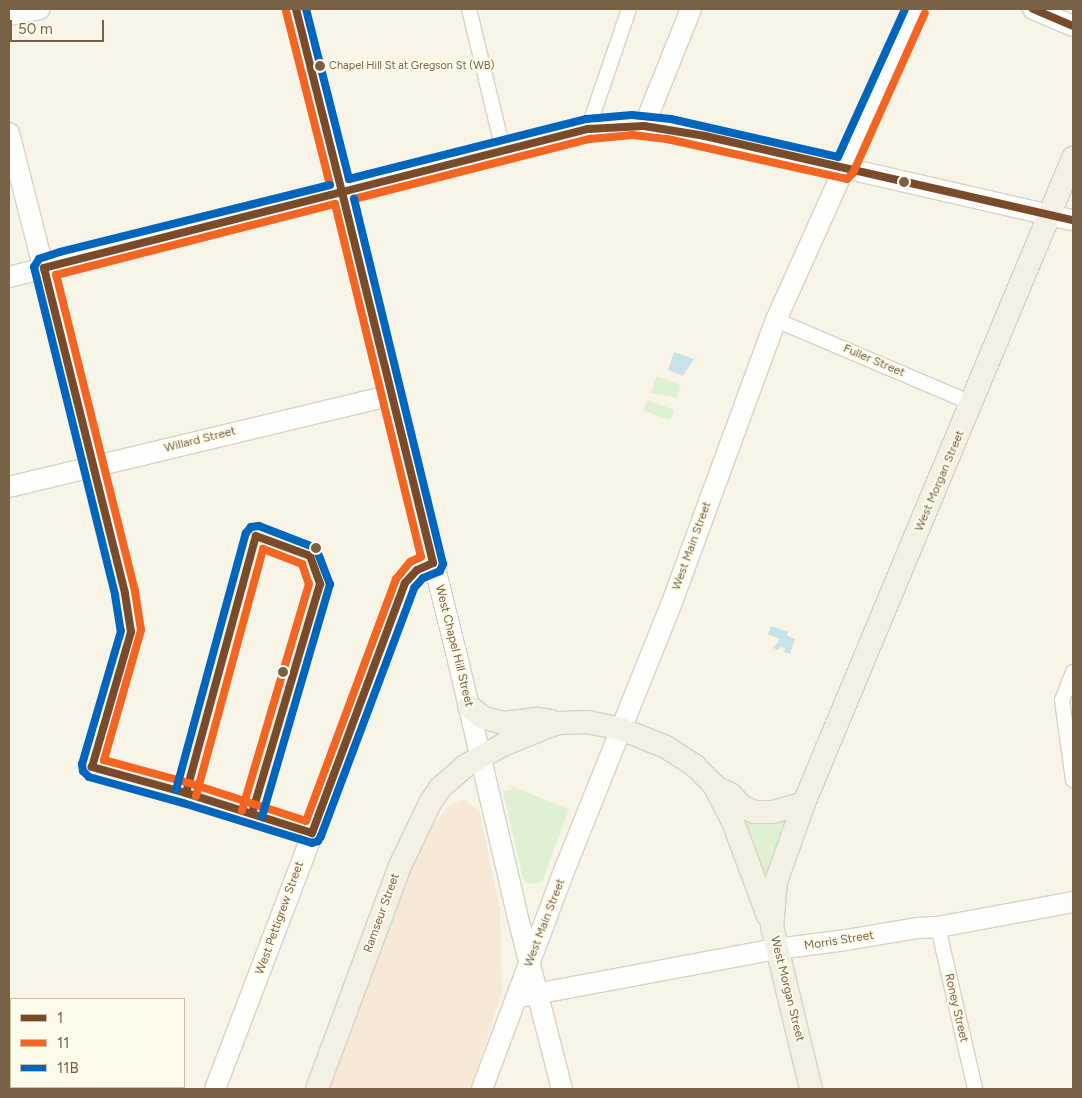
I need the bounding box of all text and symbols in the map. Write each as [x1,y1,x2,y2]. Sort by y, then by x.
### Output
scale bar [12,10,106,42]
text: 50 m [18,20,53,38]
place label: Chapel Hill St at Gregson St (WB) [329,59,494,73]
marker: Chapel Hill St at Gregson St (WB) [315,61,325,71]
unlabelled marker [899,177,909,187]
street label: Fuller Street [841,342,907,380]
street label: Willard Street [163,424,237,456]
street label: West Morgan Street [912,428,968,534]
street label: West Main Street [669,500,715,592]
unlabelled marker [311,543,321,553]
street label: West Chapel Hill Street [432,584,476,708]
unlabelled marker [278,667,288,677]
street label: West Pettigrew Street [253,859,307,977]
street label: Ramseur Street [361,871,403,955]
street label: West Main Street [522,877,568,969]
street label: Morris Street [803,928,875,954]
street label: West Morgan Street [767,935,807,1043]
street label: Roney Street [941,972,971,1044]
legend [10,998,185,1088]
text: 1 [57,1009,63,1027]
text: 11 [57,1034,69,1052]
text: 11B [57,1059,79,1077]

